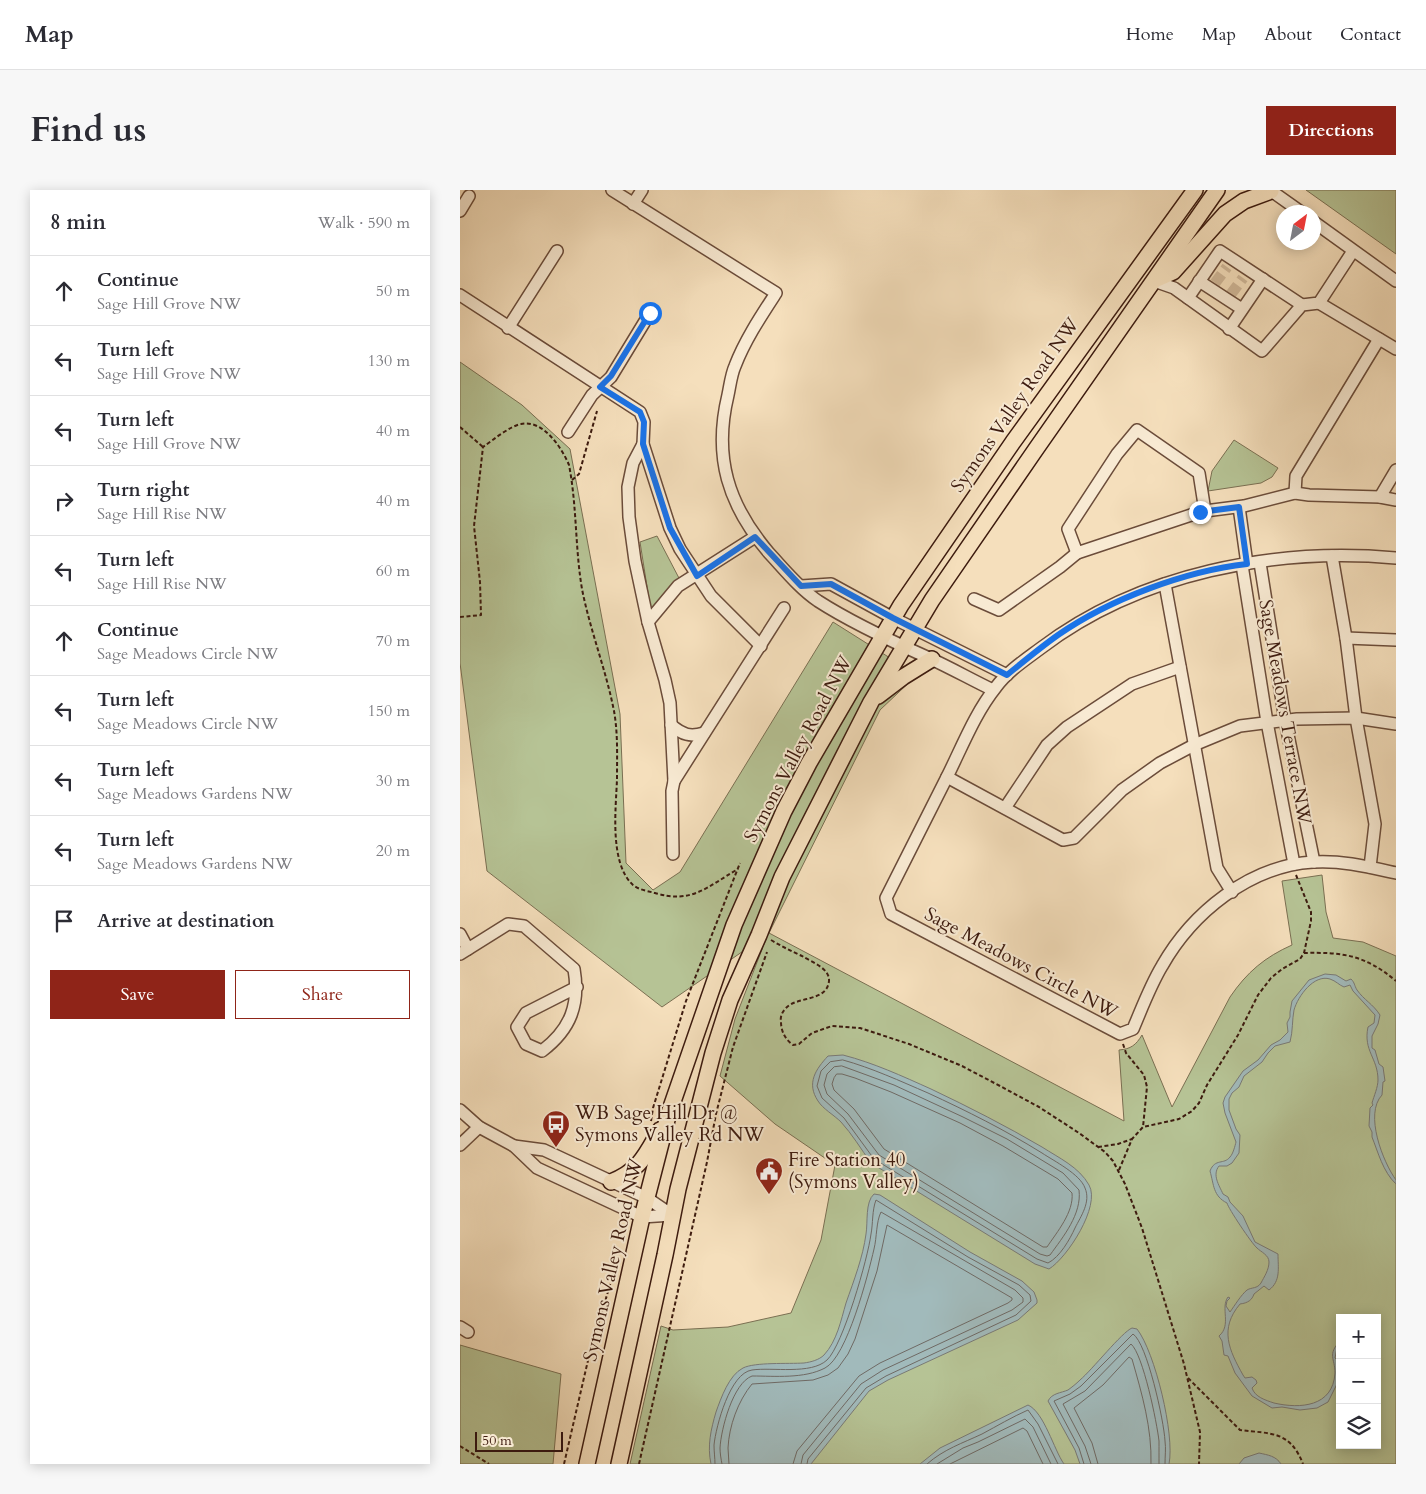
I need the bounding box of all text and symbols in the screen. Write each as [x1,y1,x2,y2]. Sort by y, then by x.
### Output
text: Map [25,18,74,51]
text: Home [1126,22,1174,47]
text: Map [1202,22,1236,47]
text: About [1264,22,1312,47]
text: Contact [1340,22,1401,47]
text: Find us [30,106,146,154]
button: Directions [1266,106,1396,155]
north arrow [1276,205,1321,250]
text: 8 min [50,208,106,237]
text: Walk · 590 m [318,212,410,234]
text: Continue [97,267,179,293]
icon: ahead [50,277,78,305]
text: 50 m [376,280,410,302]
text: Sage Hill Grove NW [97,293,241,315]
route start [639,302,662,325]
street label: Symons Valley Road NW [945,312,1085,498]
text: Turn left [97,337,174,363]
icon: left [50,347,78,375]
text: 130 m [368,350,410,372]
text: Sage Hill Grove NW [97,363,241,385]
text: Turn left [97,407,174,433]
icon: left [50,417,78,445]
text: 40 m [376,420,410,442]
text: Sage Hill Grove NW [97,433,241,455]
text: Turn right [97,477,189,503]
icon: right [50,487,78,515]
text: 40 m [376,490,410,512]
route end [1189,501,1212,524]
text: Sage Hill Rise NW [97,503,227,525]
text: Turn left [97,547,174,573]
icon: left [50,557,78,585]
text: 60 m [376,560,410,582]
text: Sage Hill Rise NW [97,573,227,595]
street label: Sage Meadows Terrace NW [1252,597,1318,827]
text: Continue [97,617,179,643]
icon: ahead [50,627,78,655]
text: 70 m [376,630,410,652]
text: Sage Meadows Circle NW [97,643,278,665]
street label: Symons Valley Road NW [738,651,858,847]
text: Turn left [97,687,174,713]
icon: left [50,697,78,725]
text: 150 m [368,700,410,722]
text: Sage Meadows Circle NW [97,713,278,735]
text: Turn left [97,757,174,783]
icon: left [50,767,78,795]
text: 30 m [376,770,410,792]
text: Sage Meadows Gardens NW [97,783,293,805]
text: Turn left [97,827,174,853]
icon: left [50,837,78,865]
text: 20 m [376,840,410,862]
text: Sage Meadows Gardens NW [97,853,293,875]
street label: Sage Meadows Circle NW [920,901,1122,1025]
icon: arrive [50,907,78,935]
text: Arrive at destination [97,908,274,934]
button: Save [50,970,225,1019]
button: Share [235,970,410,1019]
place label: WB Sage Hill Dr @ Symons Valley Rd NW [574,1100,764,1148]
bus stop icon: WB Sage Hill Dr @ Symons Valley Rd NW [541,1109,571,1148]
place label: Fire Station 40 (Symons Valley) [788,1147,919,1195]
street label: Symons Valley Road NW [577,1156,649,1364]
public building icon: Fire Station 40 (Symons Valley) [754,1156,784,1195]
map controls [1336,1314,1381,1449]
button: + [1336,1314,1381,1359]
button: − [1336,1359,1381,1404]
button: layers [1336,1404,1381,1449]
scale bar [475,1429,562,1452]
text: 50 m [482,1431,512,1450]

